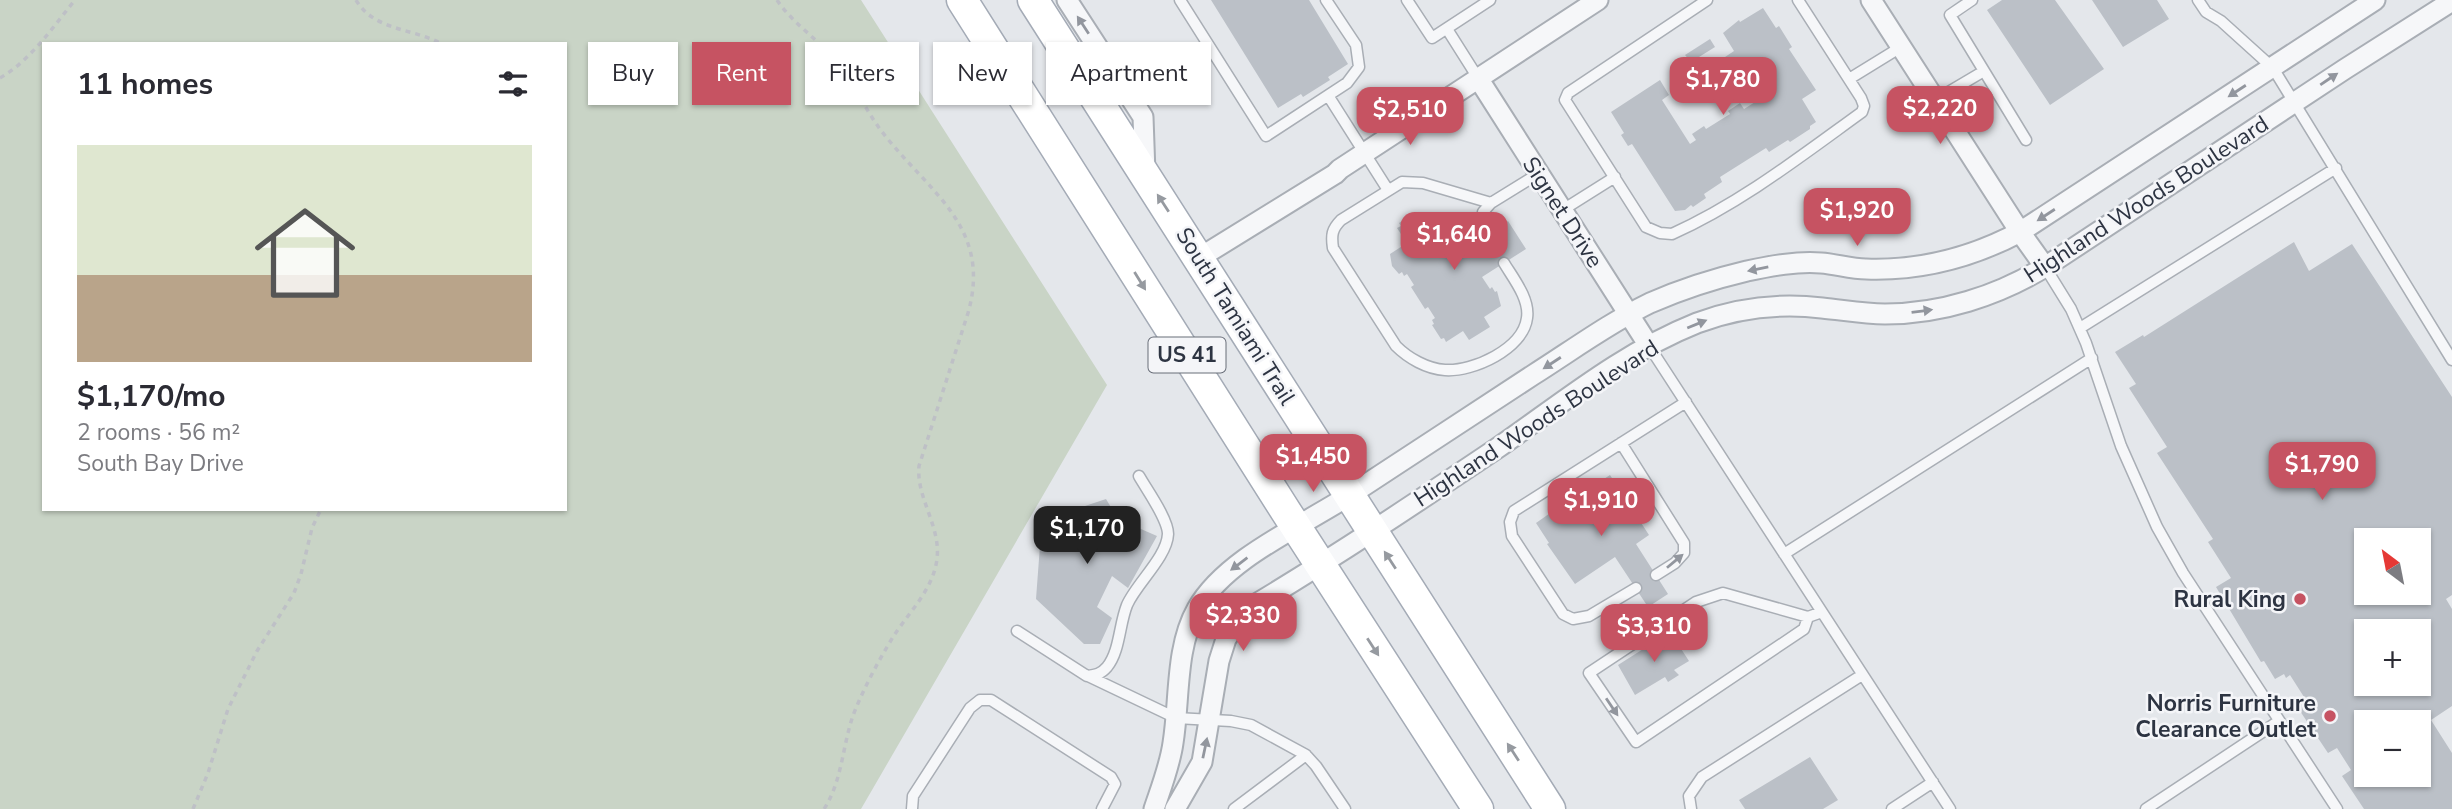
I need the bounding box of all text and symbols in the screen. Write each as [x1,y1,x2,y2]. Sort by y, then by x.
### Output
one-way arrow [1077,16,1090,35]
chip: Buy [588,42,678,105]
chip: Rent [692,42,791,105]
chip: Filters [805,42,919,105]
chip: New [933,42,1032,105]
chip: Apartment [1046,42,1211,105]
pin: $1,780 [1666,58,1780,117]
text: 11 homes [77,64,213,105]
text: $1,780 [1686,64,1760,95]
icon: filters [494,65,532,103]
one-way arrow [2319,73,2339,86]
one-way arrow [2227,85,2246,98]
pin: $2,220 [1883,86,1997,146]
pin: $2,510 [1353,88,1467,147]
text: $2,220 [1903,93,1977,124]
text: $2,510 [1373,94,1447,125]
street label: Highland Woods Boulevard [2018,109,2275,290]
street label: Signet Drive [1515,151,1610,274]
pin: $1,920 [1800,188,1914,248]
icon: home [242,190,368,316]
one-way arrow [1157,193,1170,212]
text: $1,920 [1820,195,1894,226]
one-way arrow [2036,209,2056,222]
pin: $1,640 [1397,212,1511,272]
text: $1,640 [1417,219,1491,250]
street label: South Tamiami Trail [1168,222,1303,411]
one-way arrow [1747,264,1769,275]
one-way arrow [1133,271,1146,290]
one-way arrow [1911,306,1933,317]
one-way arrow [1687,318,1708,329]
street label: Highland Woods Boulevard [1408,333,1665,514]
road number: US 41 [1148,338,1226,372]
one-way arrow [1543,356,1562,369]
text: $1,170/mo [77,376,226,417]
text: 2 rooms · 56 m² [77,417,240,448]
pin: $1,450 [1256,434,1370,494]
text: $1,450 [1276,441,1350,472]
pin: $1,790 [2265,442,2379,502]
text: South Bay Drive [77,448,244,479]
text: $1,790 [2285,449,2359,480]
pin: $1,910 [1544,478,1658,538]
text: $1,910 [1564,485,1638,516]
pin: $1,170 [1030,506,1144,566]
text: $1,170 [1050,513,1124,544]
north arrow [2354,528,2431,606]
map controls [2354,528,2431,787]
one-way arrow [1384,550,1397,570]
one-way arrow [1666,554,1683,569]
one-way arrow [1230,557,1248,571]
place label: Rural King [2173,584,2286,615]
marker: Rural King [2292,591,2308,607]
pin: $2,330 [1186,594,1300,653]
text: $2,330 [1206,600,1280,631]
pin: $3,310 [1597,604,1711,664]
text: $3,310 [1617,611,1691,642]
button: + [2354,619,2431,696]
one-way arrow [1367,637,1380,656]
place label: Norris Furniture Clearance Outlet [2135,688,2316,745]
one-way arrow [1605,698,1619,716]
marker: Norris Furniture Clearance Outlet [2322,708,2338,724]
button: − [2354,710,2431,787]
one-way arrow [1199,737,1210,759]
one-way arrow [1507,742,1520,761]

